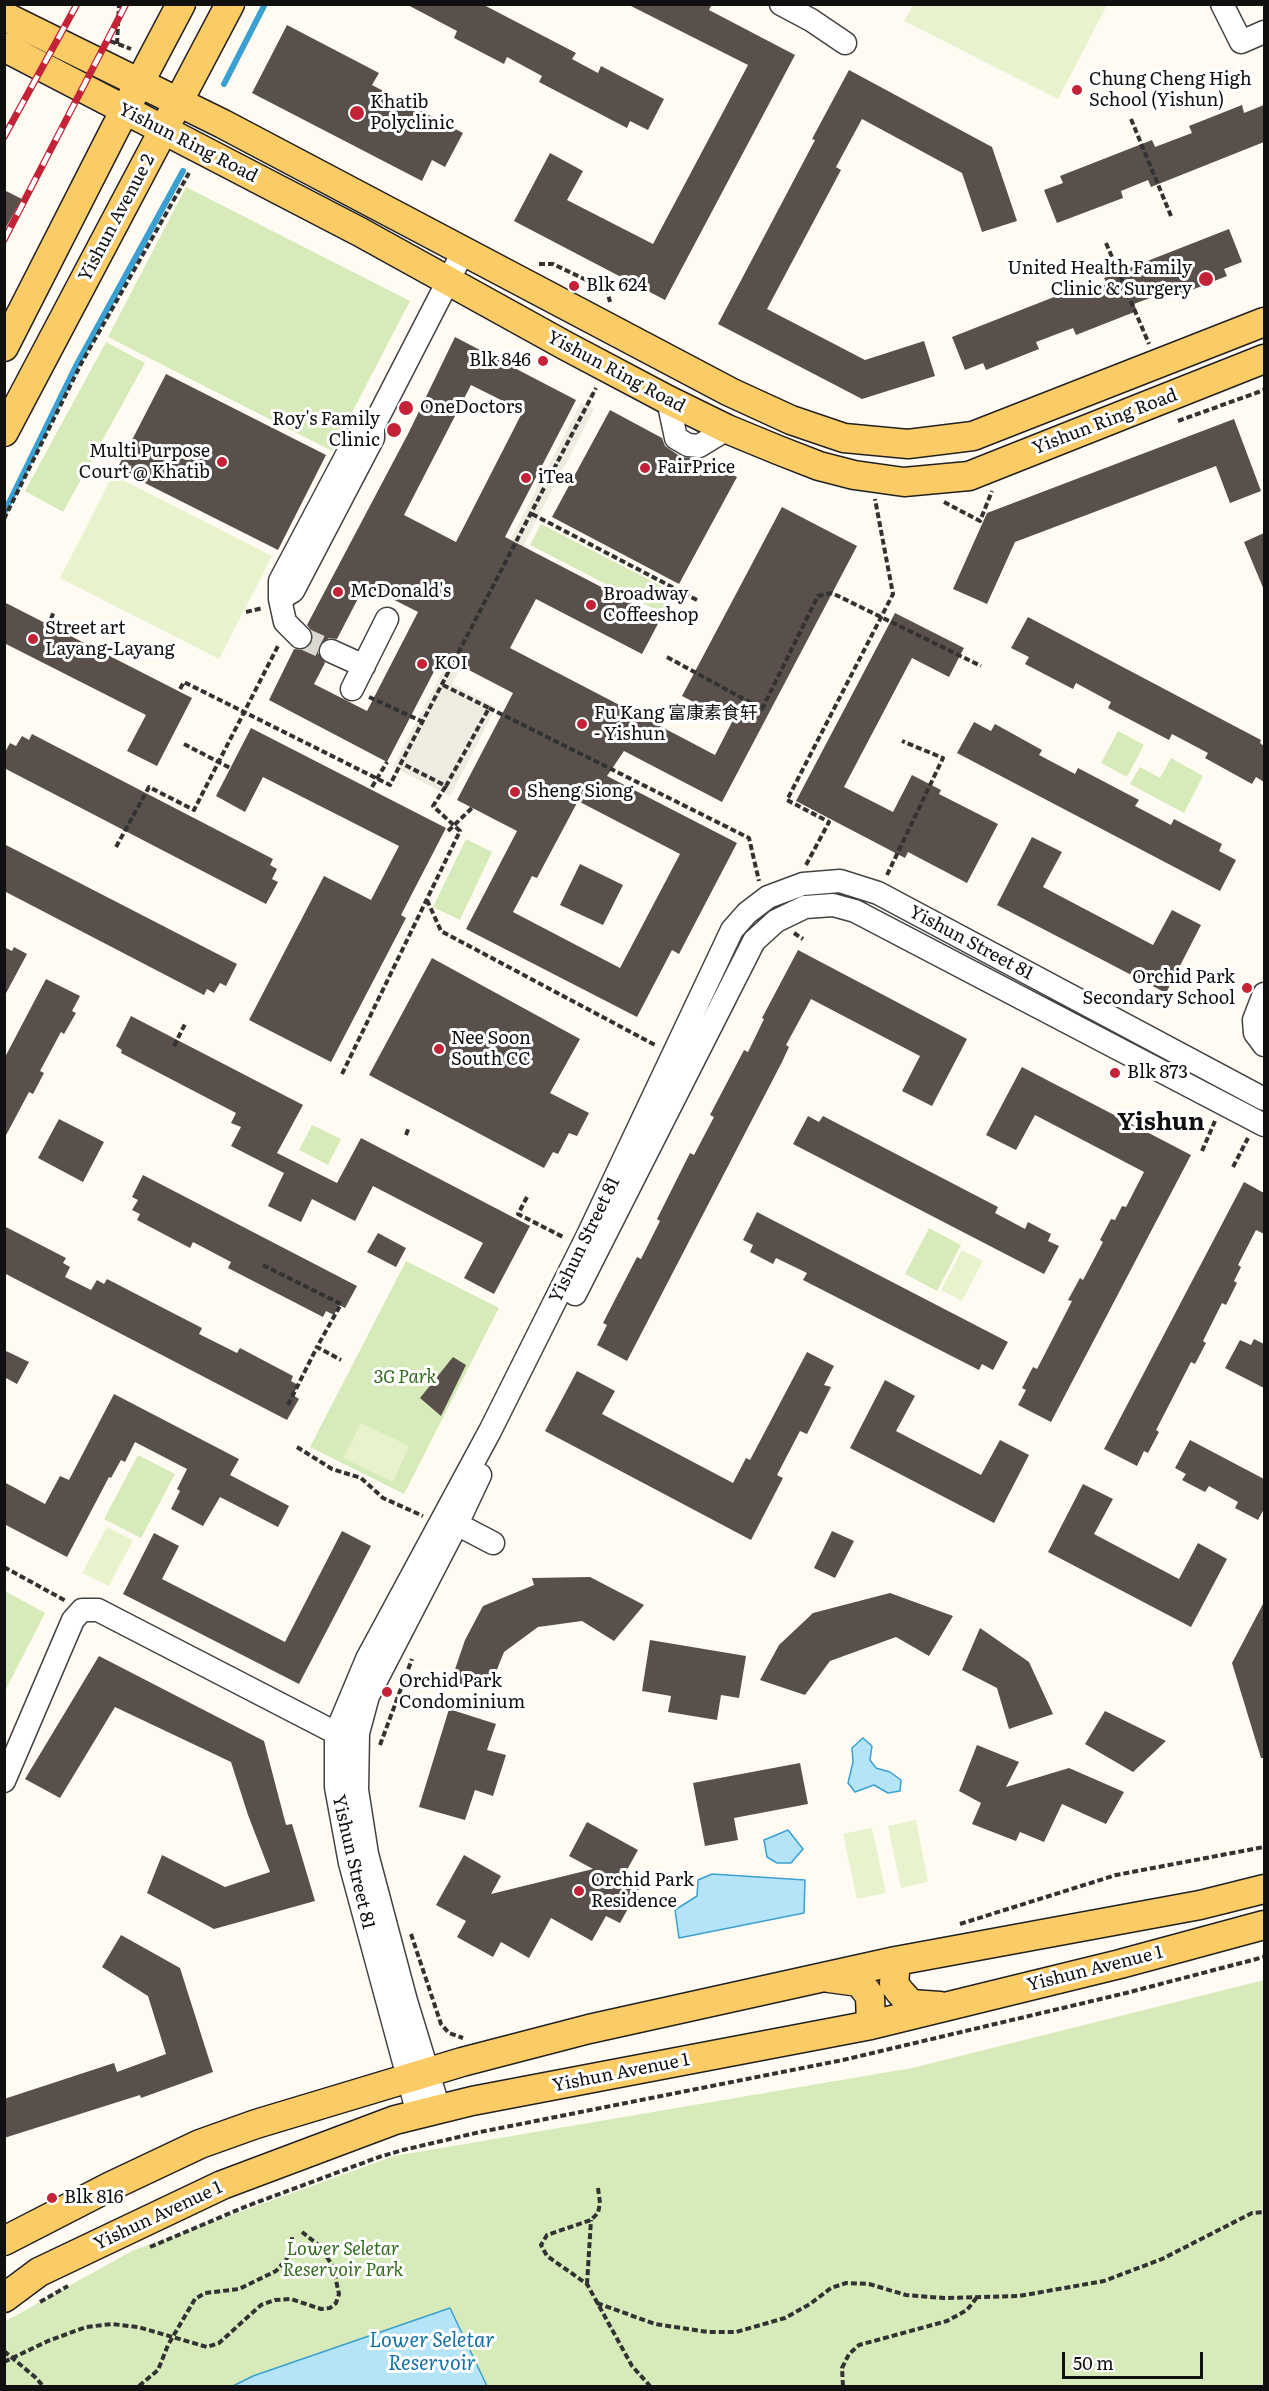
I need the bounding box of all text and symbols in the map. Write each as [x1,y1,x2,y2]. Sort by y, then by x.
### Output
place label: Chung Cheng High School (Yishun) [1089,69,1252,112]
marker: Chung Cheng High School (Yishun) [1070,83,1084,97]
place label: Khatib Polyclinic [370,92,454,134]
street label: Yishun Ring Road [115,99,261,187]
marker: Khatib Polyclinic [348,104,366,122]
street label: Yishun Avenue 2 [74,151,160,285]
place label: United Health Family Clinic & Surgery [1008,258,1192,300]
marker: United Health Family Clinic & Surgery [1197,270,1215,288]
place label: Blk 624 [586,275,647,297]
marker: Blk 624 [567,279,581,293]
street label: Yishun Ring Road [543,326,689,418]
place label: Blk 846 [469,350,531,372]
marker: Blk 846 [536,354,550,368]
street label: Yishun Ring Road [1030,384,1180,460]
place label: OneDoctors [420,397,522,419]
marker: OneDoctors [397,399,415,417]
place label: Roy's Family Clinic [272,409,380,452]
marker: Roy's Family Clinic [385,421,403,439]
place label: Multi Purpose Court @ Khatib [79,441,210,484]
marker: Multi Purpose Court @ Khatib [215,455,229,469]
place label: FairPrice [657,457,735,479]
marker: FairPrice [638,461,652,475]
place label: iTea [538,467,574,489]
marker: iTea [519,471,533,485]
place label: McDonald's [350,581,451,603]
place label: Broadway Coffeeshop [603,584,699,626]
marker: McDonald's [331,585,345,599]
marker: Broadway Coffeeshop [584,598,598,612]
place label: Street art Layang-Layang [45,618,175,660]
marker: Street art Layang-Layang [26,632,40,646]
place label: KOI [434,653,468,675]
marker: KOI [415,657,429,671]
place label: Fu Kang 富康素食轩 - Yishun [594,703,758,746]
marker: Fu Kang 富康素食轩 - Yishun [575,717,589,731]
place label: Sheng Siong [527,781,633,803]
marker: Sheng Siong [508,785,522,799]
street label: Yishun Street 81 [905,901,1037,985]
place label: Orchid Park Secondary School [1083,967,1235,1010]
marker: Orchid Park Secondary School [1240,981,1254,995]
place label: Nee Soon South CC [451,1028,531,1070]
marker: Nee Soon South CC [432,1042,446,1056]
place label: Blk 873 [1127,1062,1188,1084]
marker: Blk 873 [1108,1066,1122,1080]
district label: Yishun [1117,1109,1205,1137]
street label: Yishun Street 81 [545,1174,625,1306]
park label: 3G Park [374,1367,436,1389]
place label: Orchid Park Condominium [399,1671,525,1714]
marker: Orchid Park Condominium [380,1685,394,1699]
street label: Yishun Street 81 [327,1793,379,1931]
place label: Orchid Park Residence [591,1870,694,1912]
marker: Orchid Park Residence [572,1884,586,1898]
street label: Yishun Avenue 1 [1025,1942,1165,1996]
street label: Yishun Avenue 1 [551,2049,691,2097]
street label: Yishun Avenue 1 [90,2177,226,2255]
place label: Blk 816 [64,2187,123,2209]
marker: Blk 816 [45,2191,59,2205]
park label: Lower Seletar Reservoir Park [283,2239,403,2282]
water label: Lower Seletar Reservoir [369,2329,495,2376]
scale bar [1065,2340,1206,2378]
text: 50 m [1073,2349,1114,2376]

